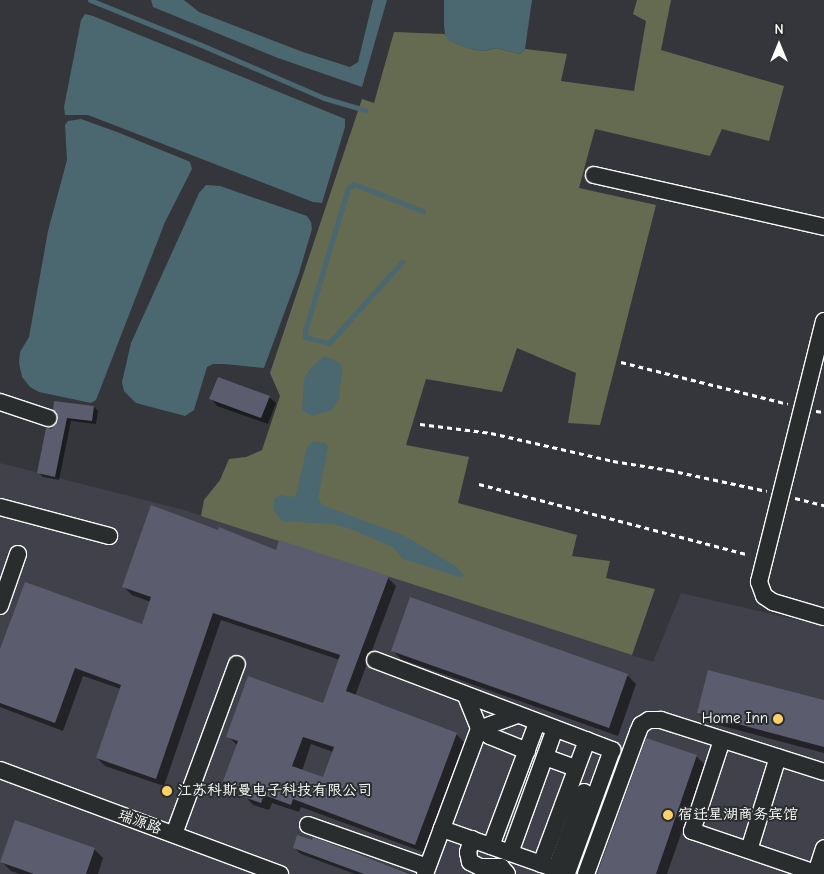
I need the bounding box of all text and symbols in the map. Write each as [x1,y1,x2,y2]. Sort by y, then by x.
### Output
north arrow [754,20,804,70]
text: N [774,21,784,38]
place label: Home Inn [702,710,768,728]
marker: Home Inn [772,713,784,725]
place label: 江苏科斯曼电子科技有限公司 [177,782,372,800]
marker: 江苏科斯曼电子科技有限公司 [161,785,173,797]
street label: 瑞源路 [116,806,164,838]
place label: 宿迁星湖商务宾馆 [678,806,798,824]
marker: 宿迁星湖商务宾馆 [662,809,674,821]

